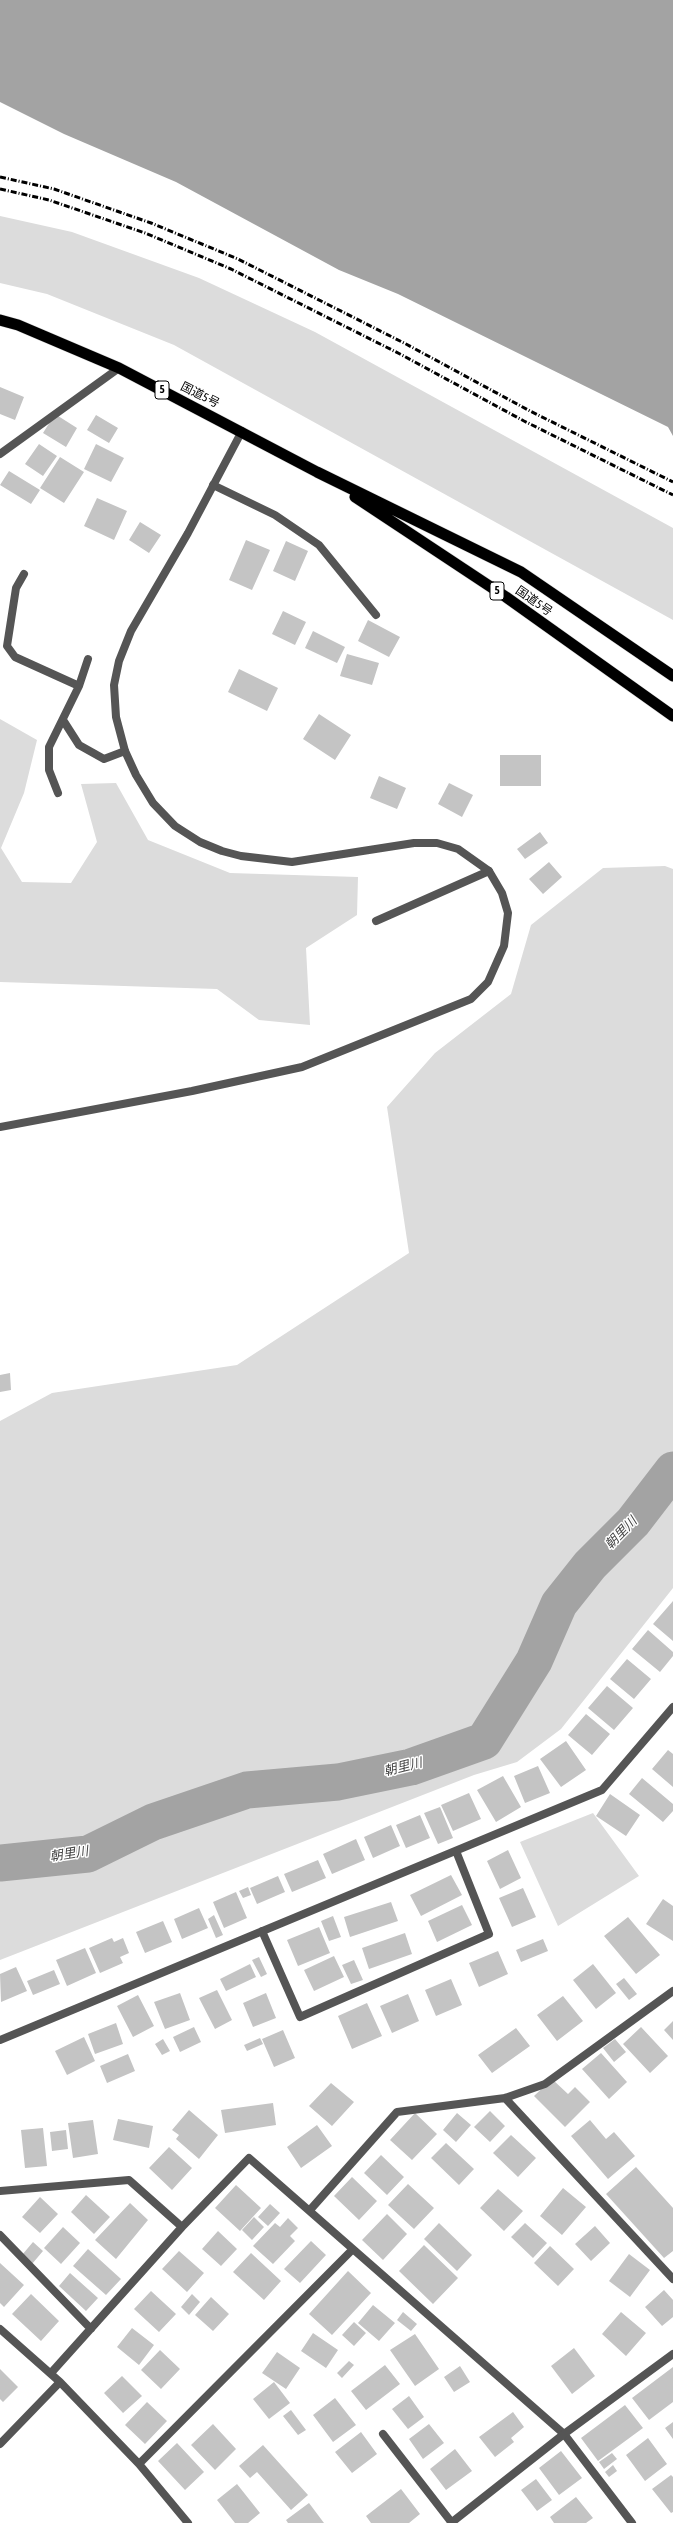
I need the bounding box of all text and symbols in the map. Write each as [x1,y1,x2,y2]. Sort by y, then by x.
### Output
street label: 国道5号 [178,379,222,411]
road number: 5 [155,381,169,399]
road number: 5 [490,582,504,600]
street label: 国道5号 [513,583,555,619]
water label: 朝里川 [602,1514,640,1552]
water label: 朝里川 [382,1755,424,1779]
water label: 朝里川 [49,1843,89,1865]

